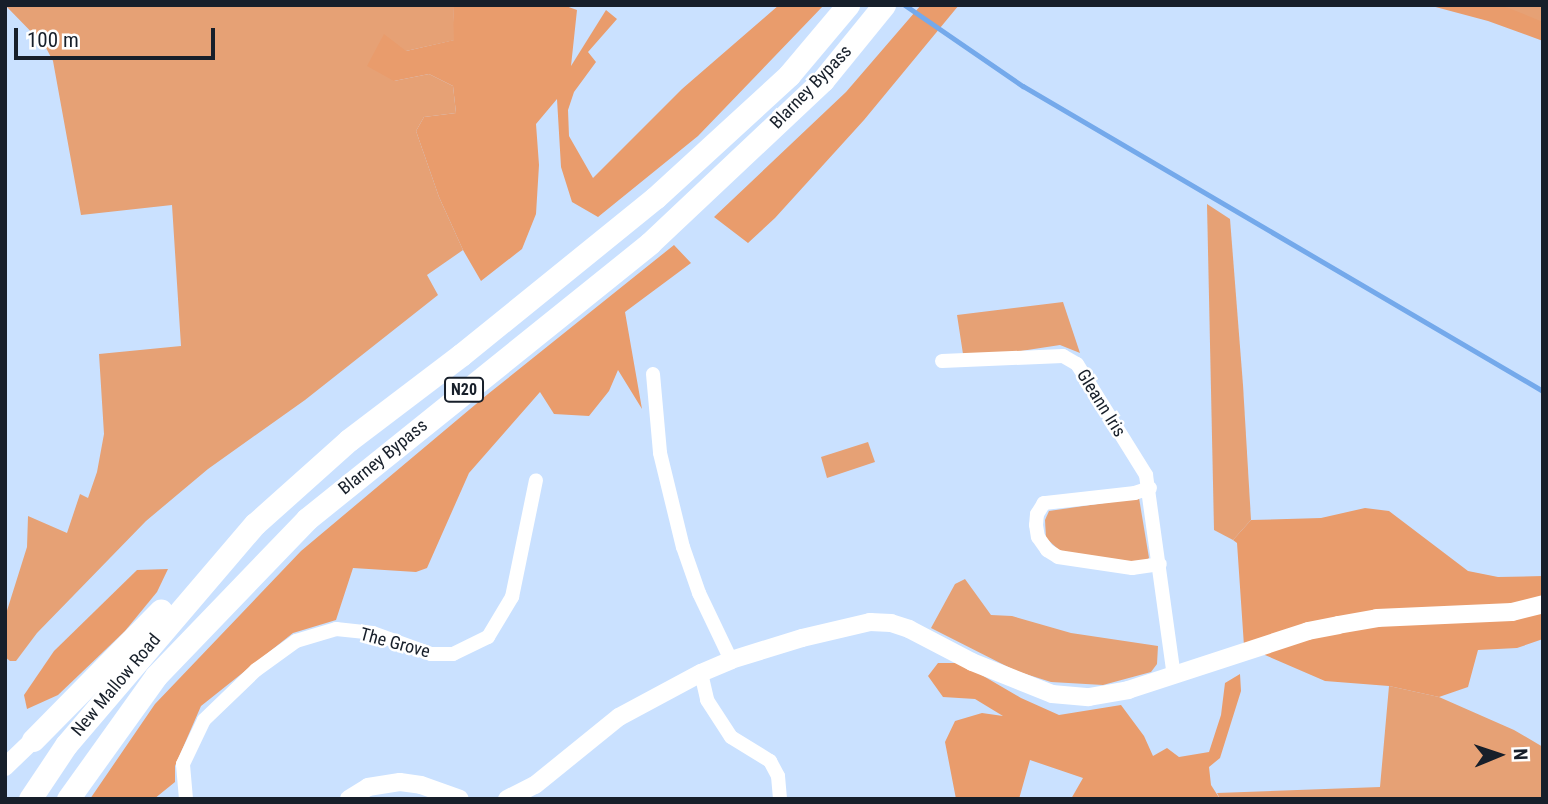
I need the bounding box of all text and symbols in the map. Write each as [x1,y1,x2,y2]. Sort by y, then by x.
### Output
scale bar [18,14,219,58]
text: 100 m [27,28,79,52]
street label: Blarney Bypass [766,41,856,133]
street label: Gleann Iris [1072,365,1130,441]
road number: N20 [443,378,485,402]
street label: Blarney Bypass [334,415,432,499]
street label: The Grove [358,623,432,663]
street label: New Mallow Road [67,629,165,741]
north arrow [1464,720,1534,790]
text: N [1509,748,1532,760]

